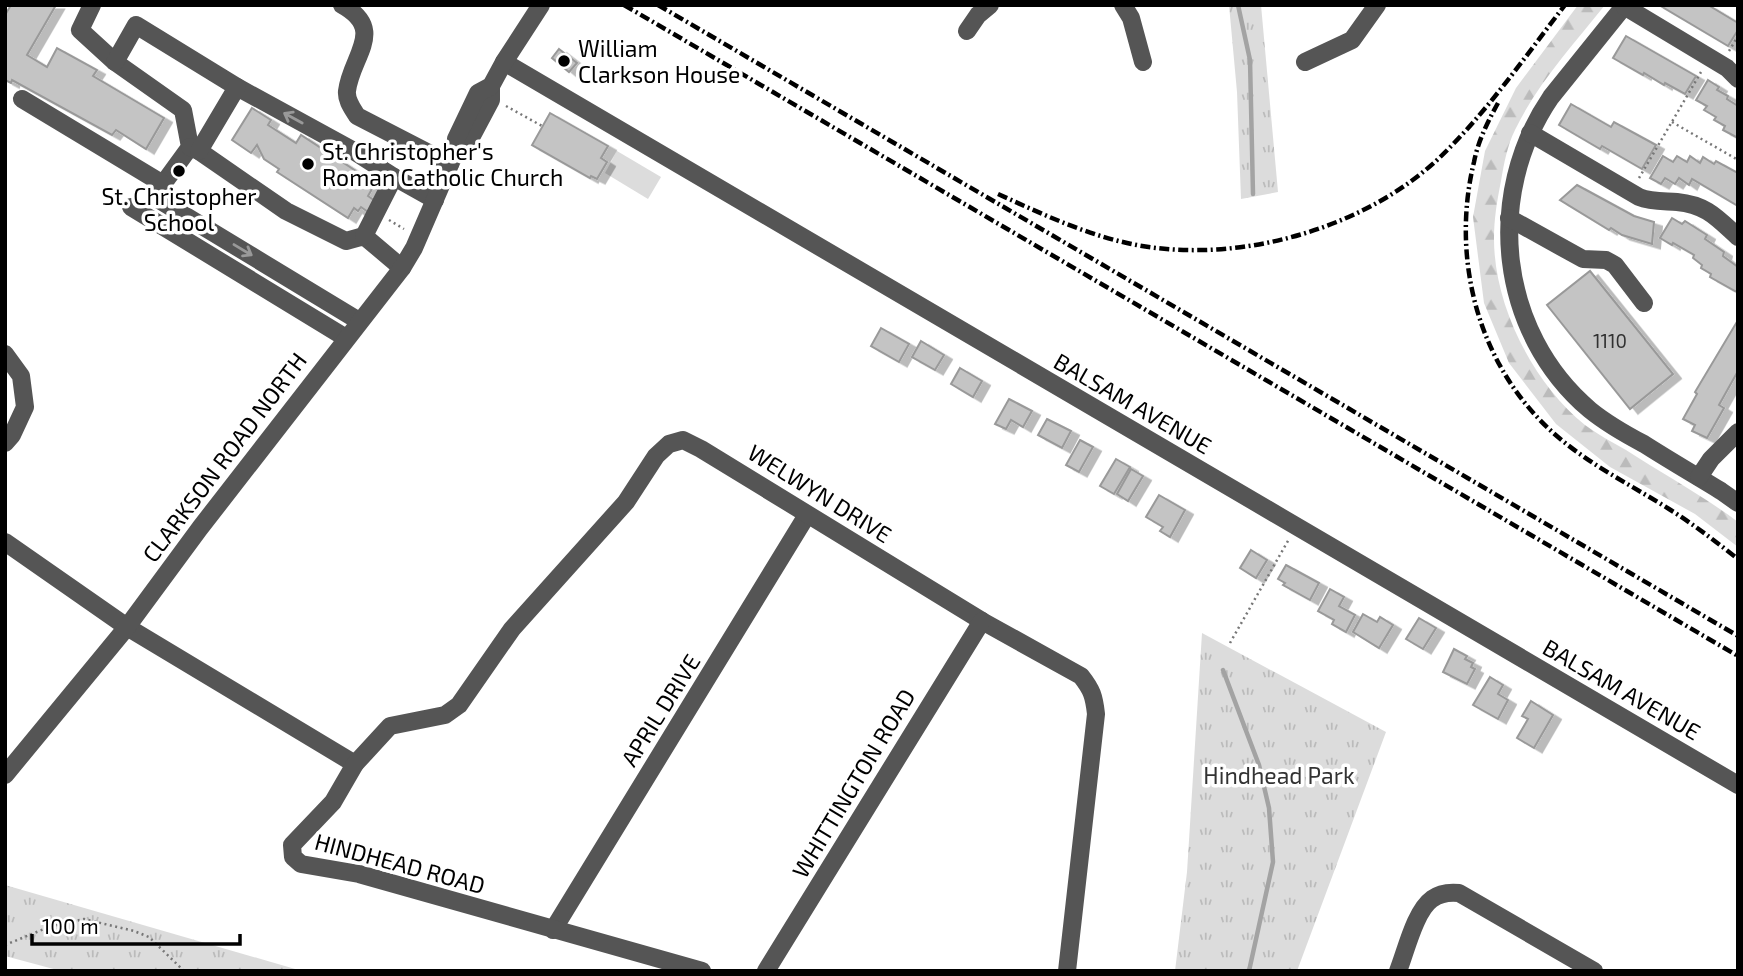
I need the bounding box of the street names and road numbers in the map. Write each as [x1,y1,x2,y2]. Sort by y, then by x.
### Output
street label: CLARKSON ROAD NORTH [136,347,312,567]
street label: BALSAM AVENUE [1049,347,1217,459]
street label: WELWYN DRIVE [743,438,897,548]
street label: BALSAM AVENUE [1538,633,1706,745]
street label: APRIL DRIVE [614,649,706,771]
street label: WHITTINGTON ROAD [786,684,920,882]
street label: HINDHEAD ROAD [312,827,488,899]

